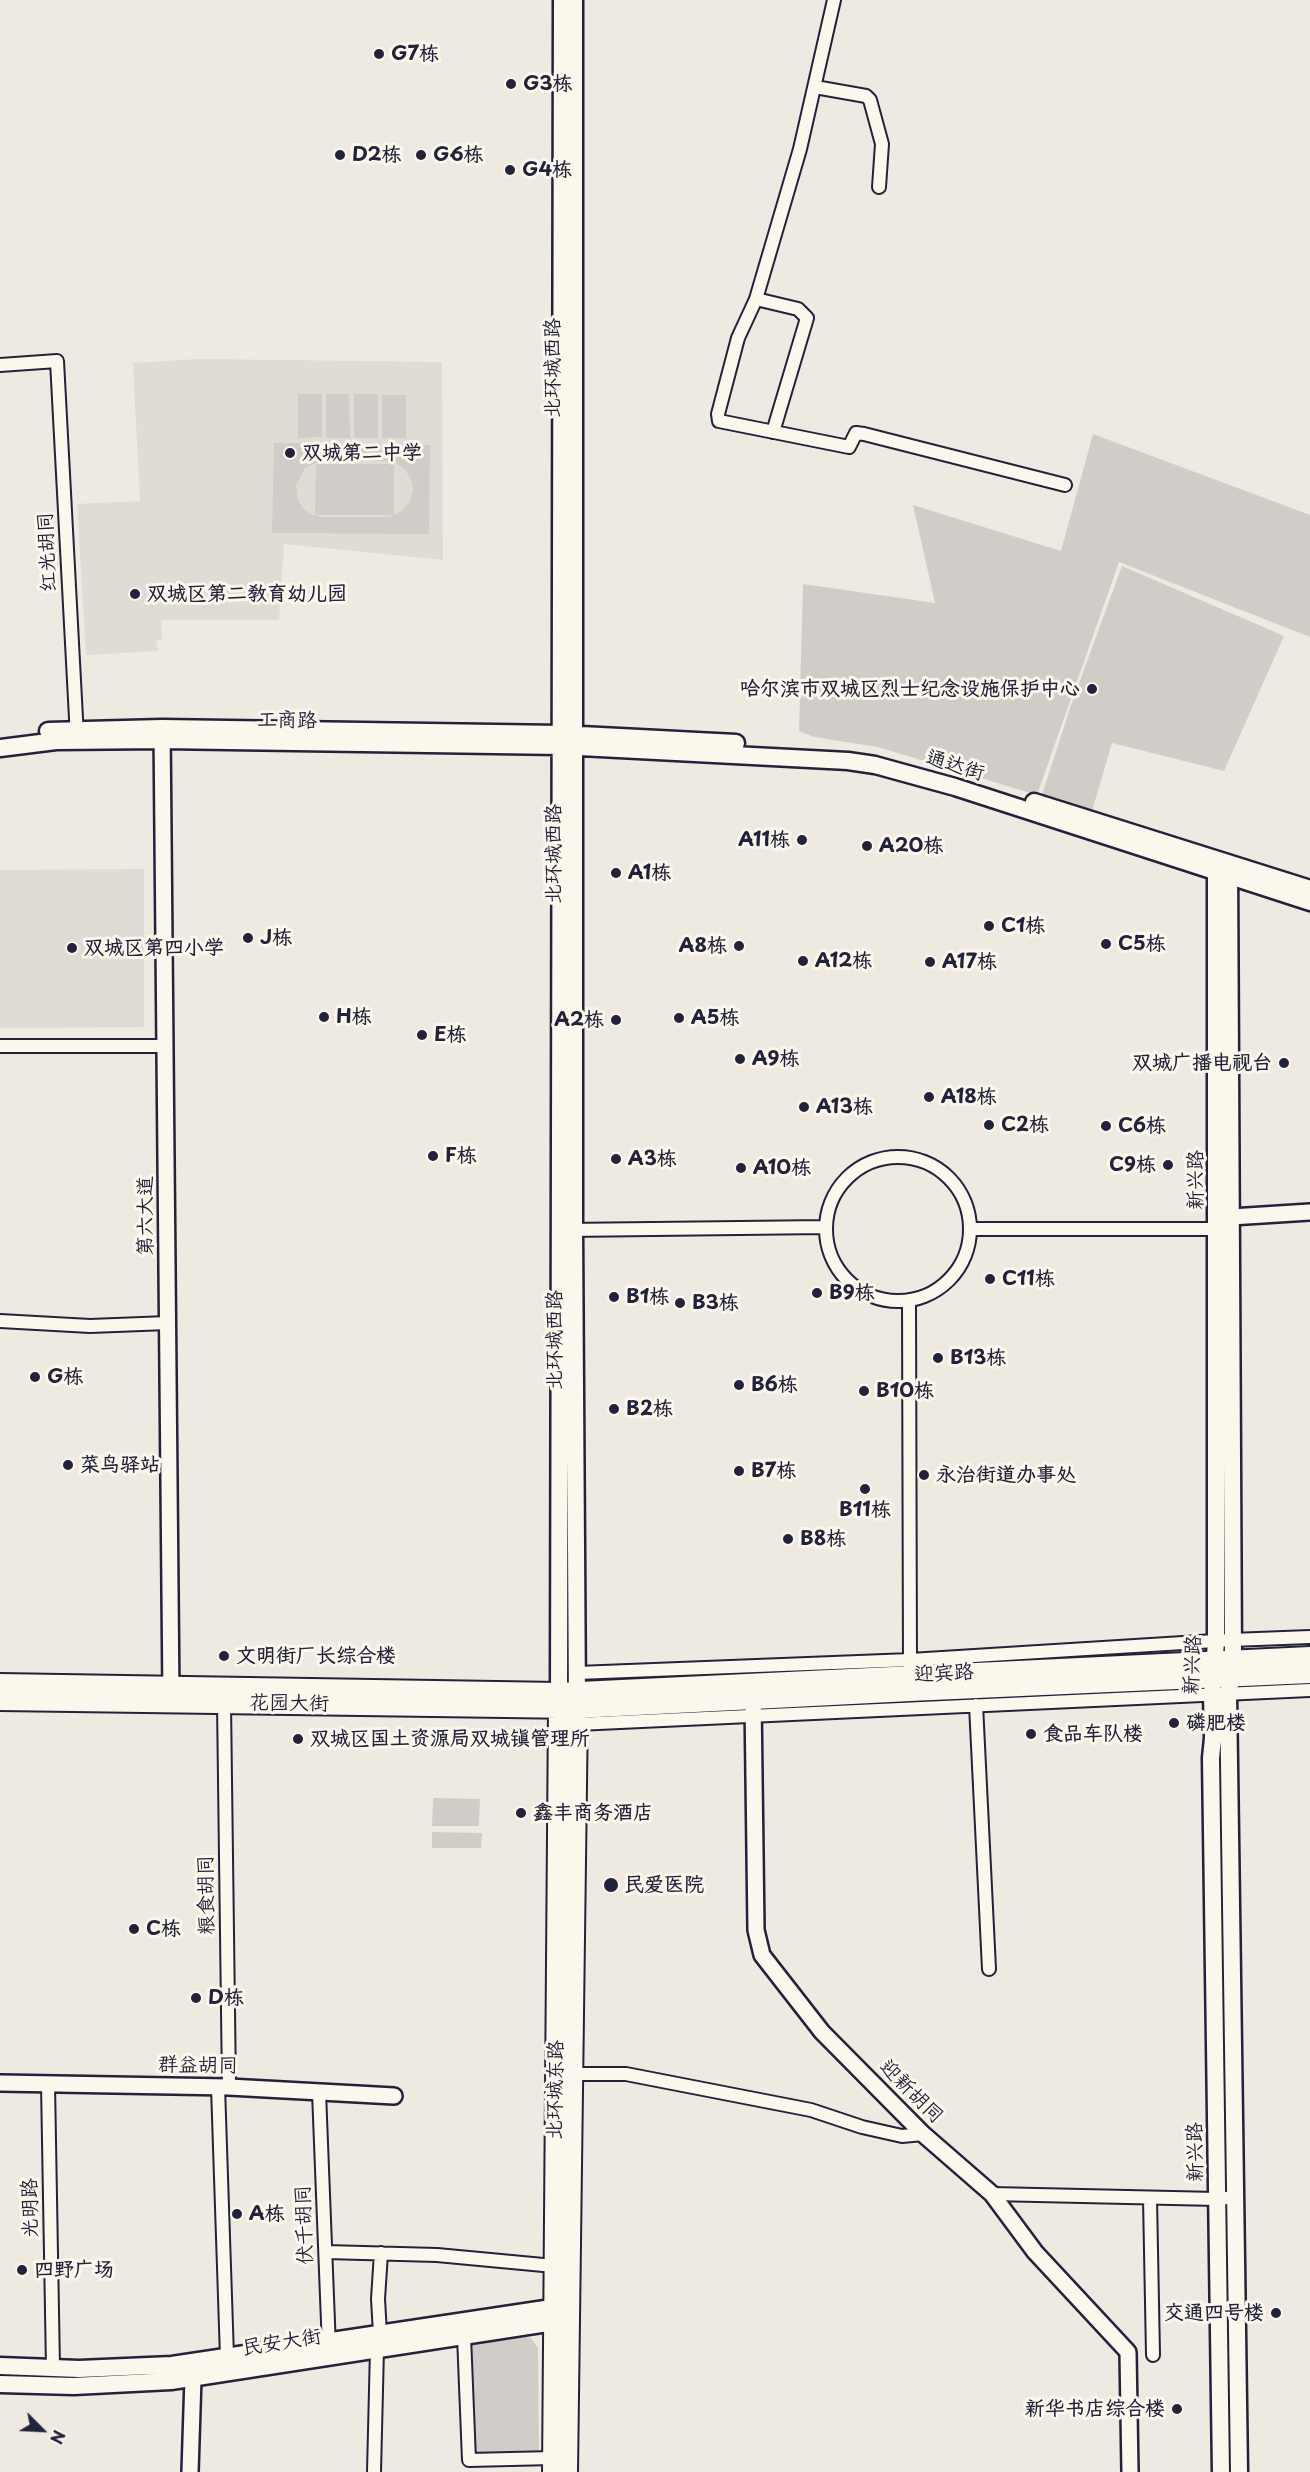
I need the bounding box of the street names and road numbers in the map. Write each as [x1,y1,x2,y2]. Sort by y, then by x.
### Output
street label: 北环城西路 [541,318,565,418]
street label: 红光胡同 [34,511,62,593]
street label: 工商路 [257,708,317,734]
street label: 通达街 [923,746,987,786]
street label: 北环城西路 [542,804,566,904]
street label: 新兴路 [1184,1150,1208,1210]
street label: 第六大道 [134,1176,158,1256]
street label: 北环城西路 [543,1290,567,1390]
street label: 新兴路 [1179,1634,1207,1696]
street label: 迎宾路 [913,1660,975,1688]
street label: 花园大街 [249,1691,329,1717]
street label: 粮食胡同 [194,1855,220,1935]
street label: 北环城东路 [543,2040,569,2140]
street label: 群益胡同 [158,2053,238,2079]
street label: 迎新胡同 [874,2055,948,2129]
street label: 新兴路 [1183,2122,1209,2182]
street label: 光明路 [18,2178,44,2238]
street label: 伏千胡同 [292,2185,318,2265]
street label: 民安大街 [241,2325,323,2361]

